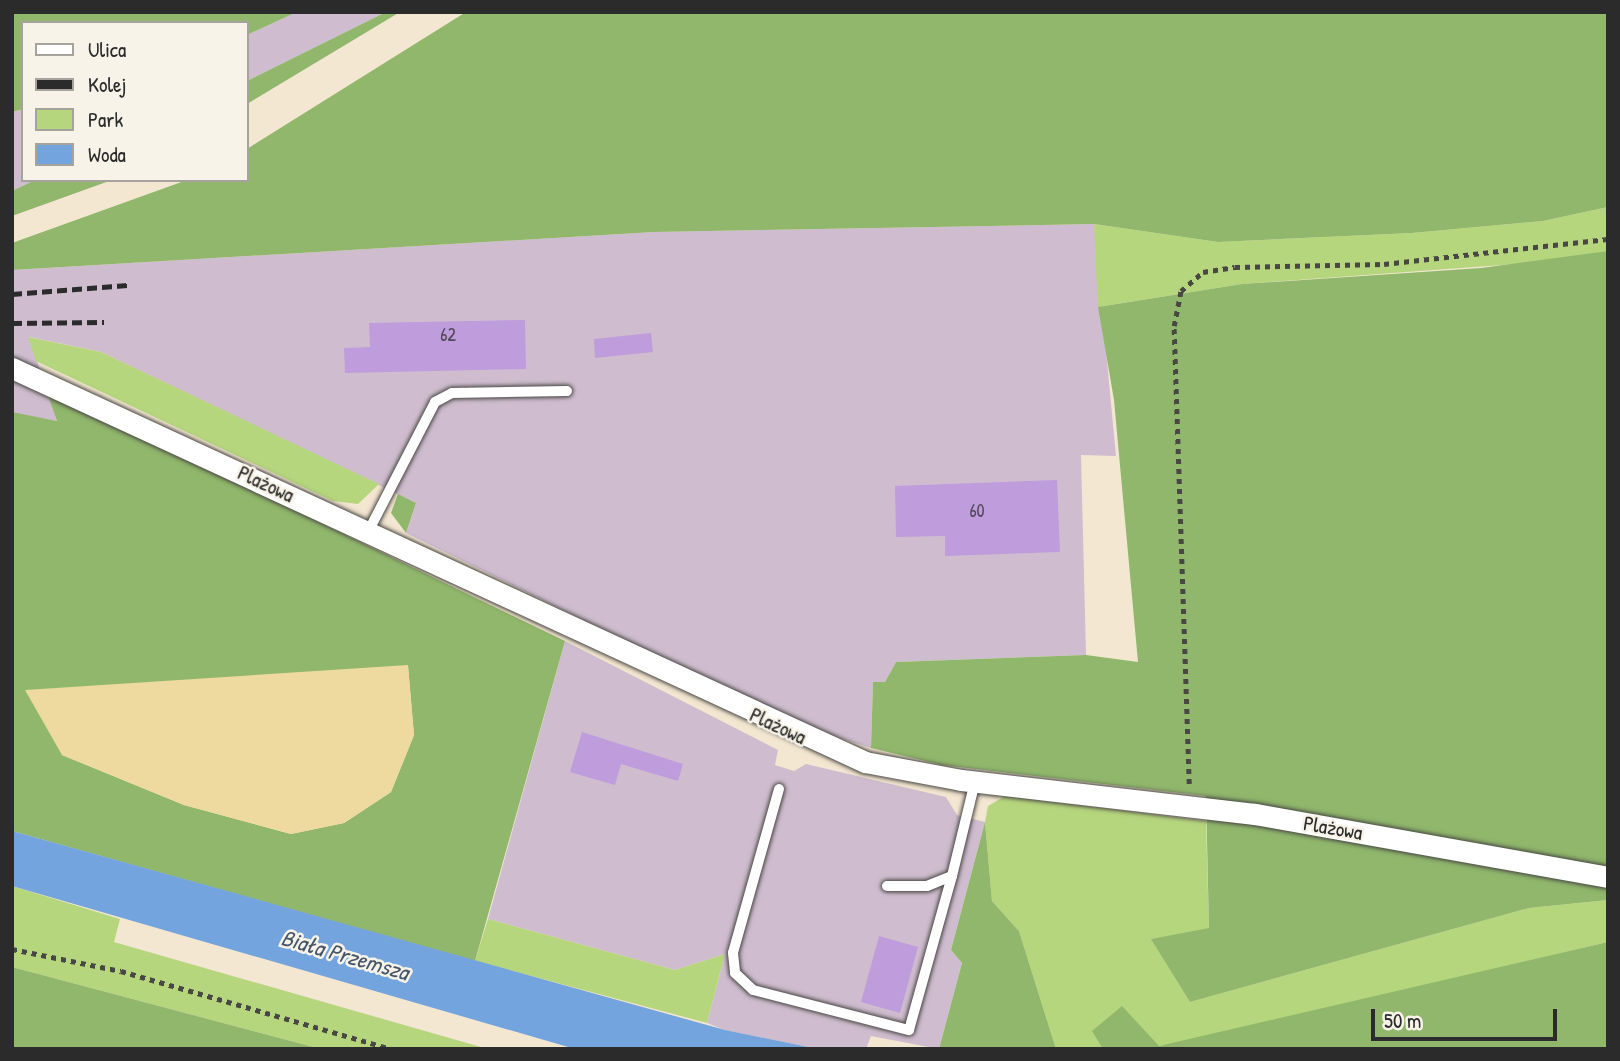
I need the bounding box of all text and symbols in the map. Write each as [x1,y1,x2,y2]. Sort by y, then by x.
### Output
legend [21,21,248,182]
text: Ulica [88,35,126,64]
text: Kolej [88,70,126,99]
text: Park [88,105,123,134]
text: Woda [88,140,126,169]
house number: 62 [440,324,456,346]
street label: Plażowa [234,460,298,508]
house number: 60 [969,500,985,522]
street label: Plażowa [746,702,810,750]
street label: Plażowa [1302,810,1364,846]
water label: Biała Przemsza [278,924,412,986]
scale bar [1375,995,1560,1038]
text: 50 m [1384,1006,1421,1035]

